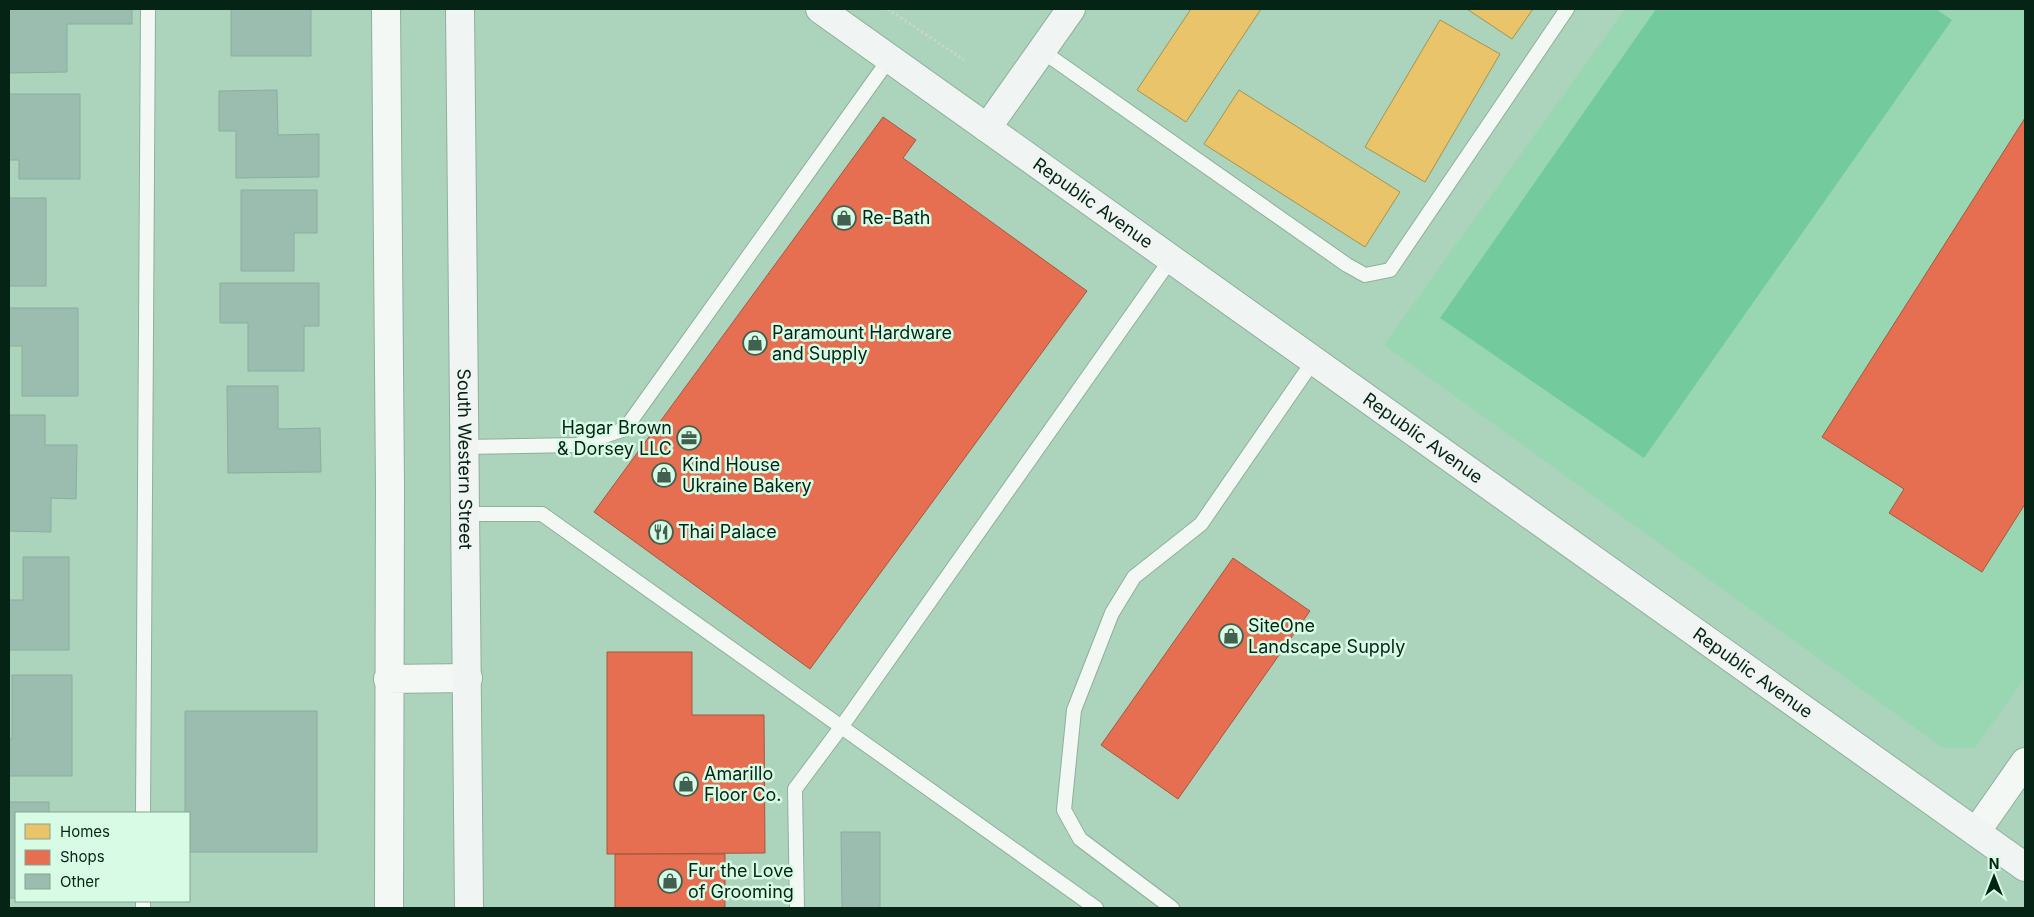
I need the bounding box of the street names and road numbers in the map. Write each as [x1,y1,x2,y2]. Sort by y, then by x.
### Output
street label: Republic Avenue [1029,153,1157,253]
street label: South Western Street [454,368,476,550]
street label: Republic Avenue [1359,388,1487,488]
street label: Republic Avenue [1689,623,1817,722]

